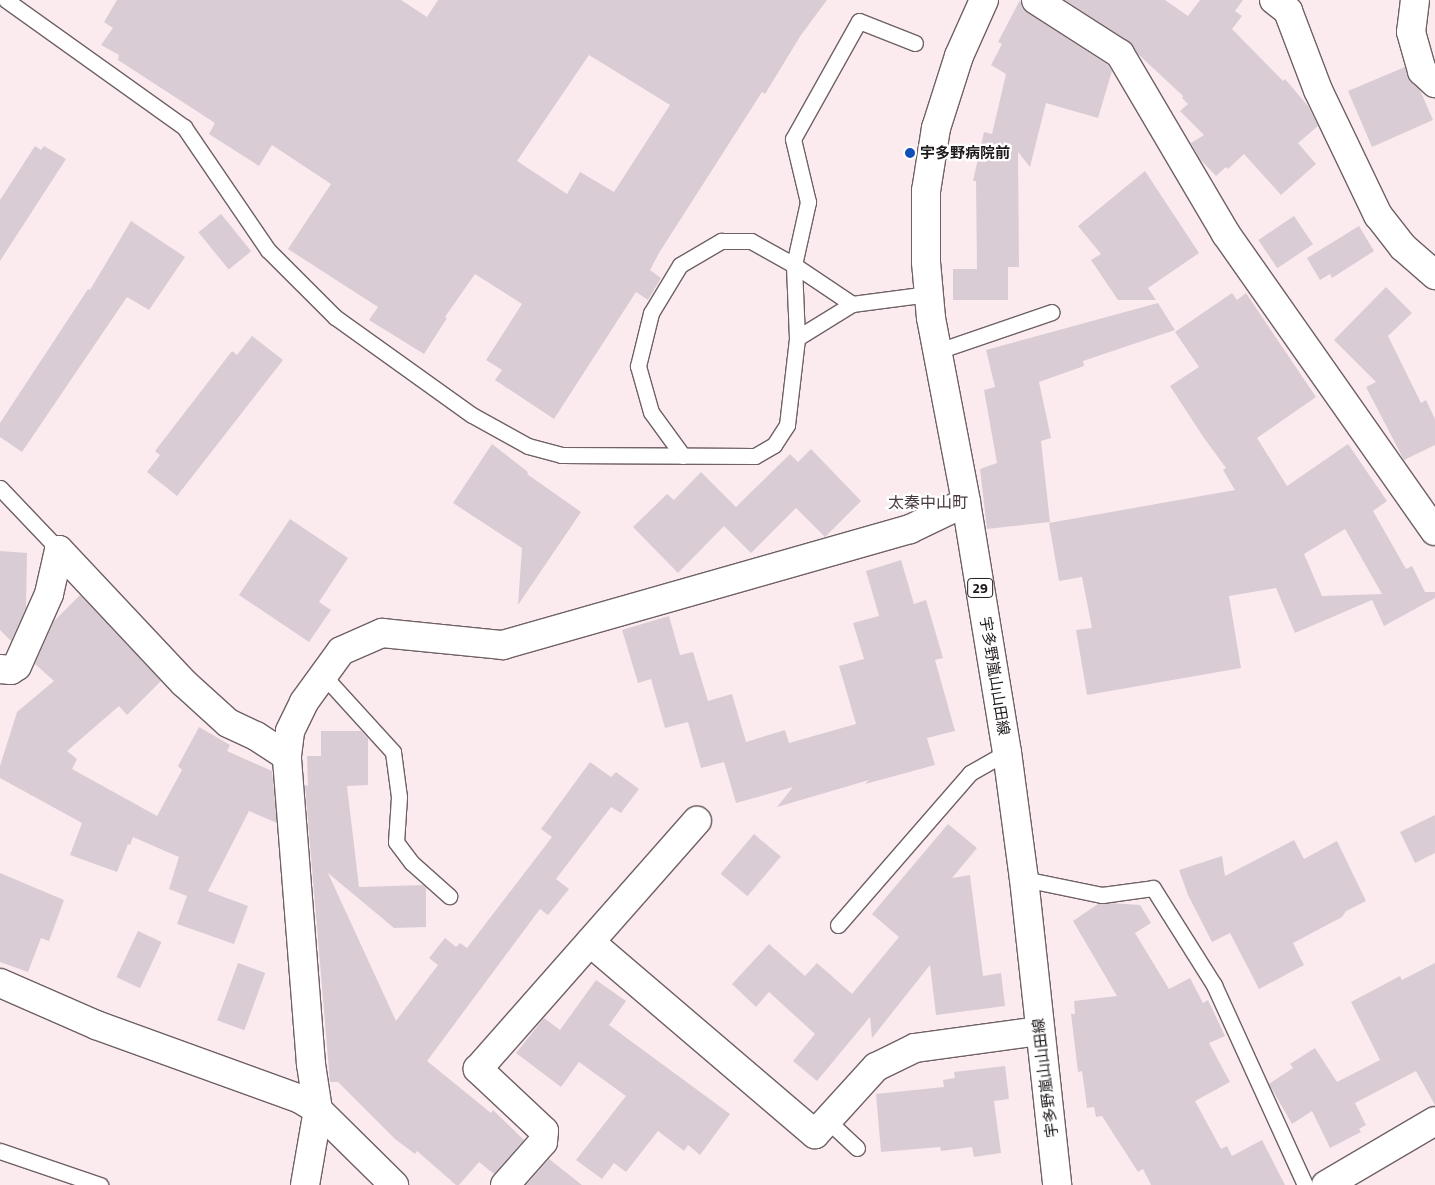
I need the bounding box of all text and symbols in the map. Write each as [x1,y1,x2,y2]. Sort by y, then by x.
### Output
place label: 宇多野病院前 [920,144,1010,162]
marker: 宇多野病院前 [904,147,916,159]
district label: 太秦中山町 [888,492,968,512]
road number: 29 [966,576,994,600]
street label: 宇多野嵐山山田線 [977,615,1013,737]
street label: 宇多野嵐山山田線 [1029,1017,1061,1139]

